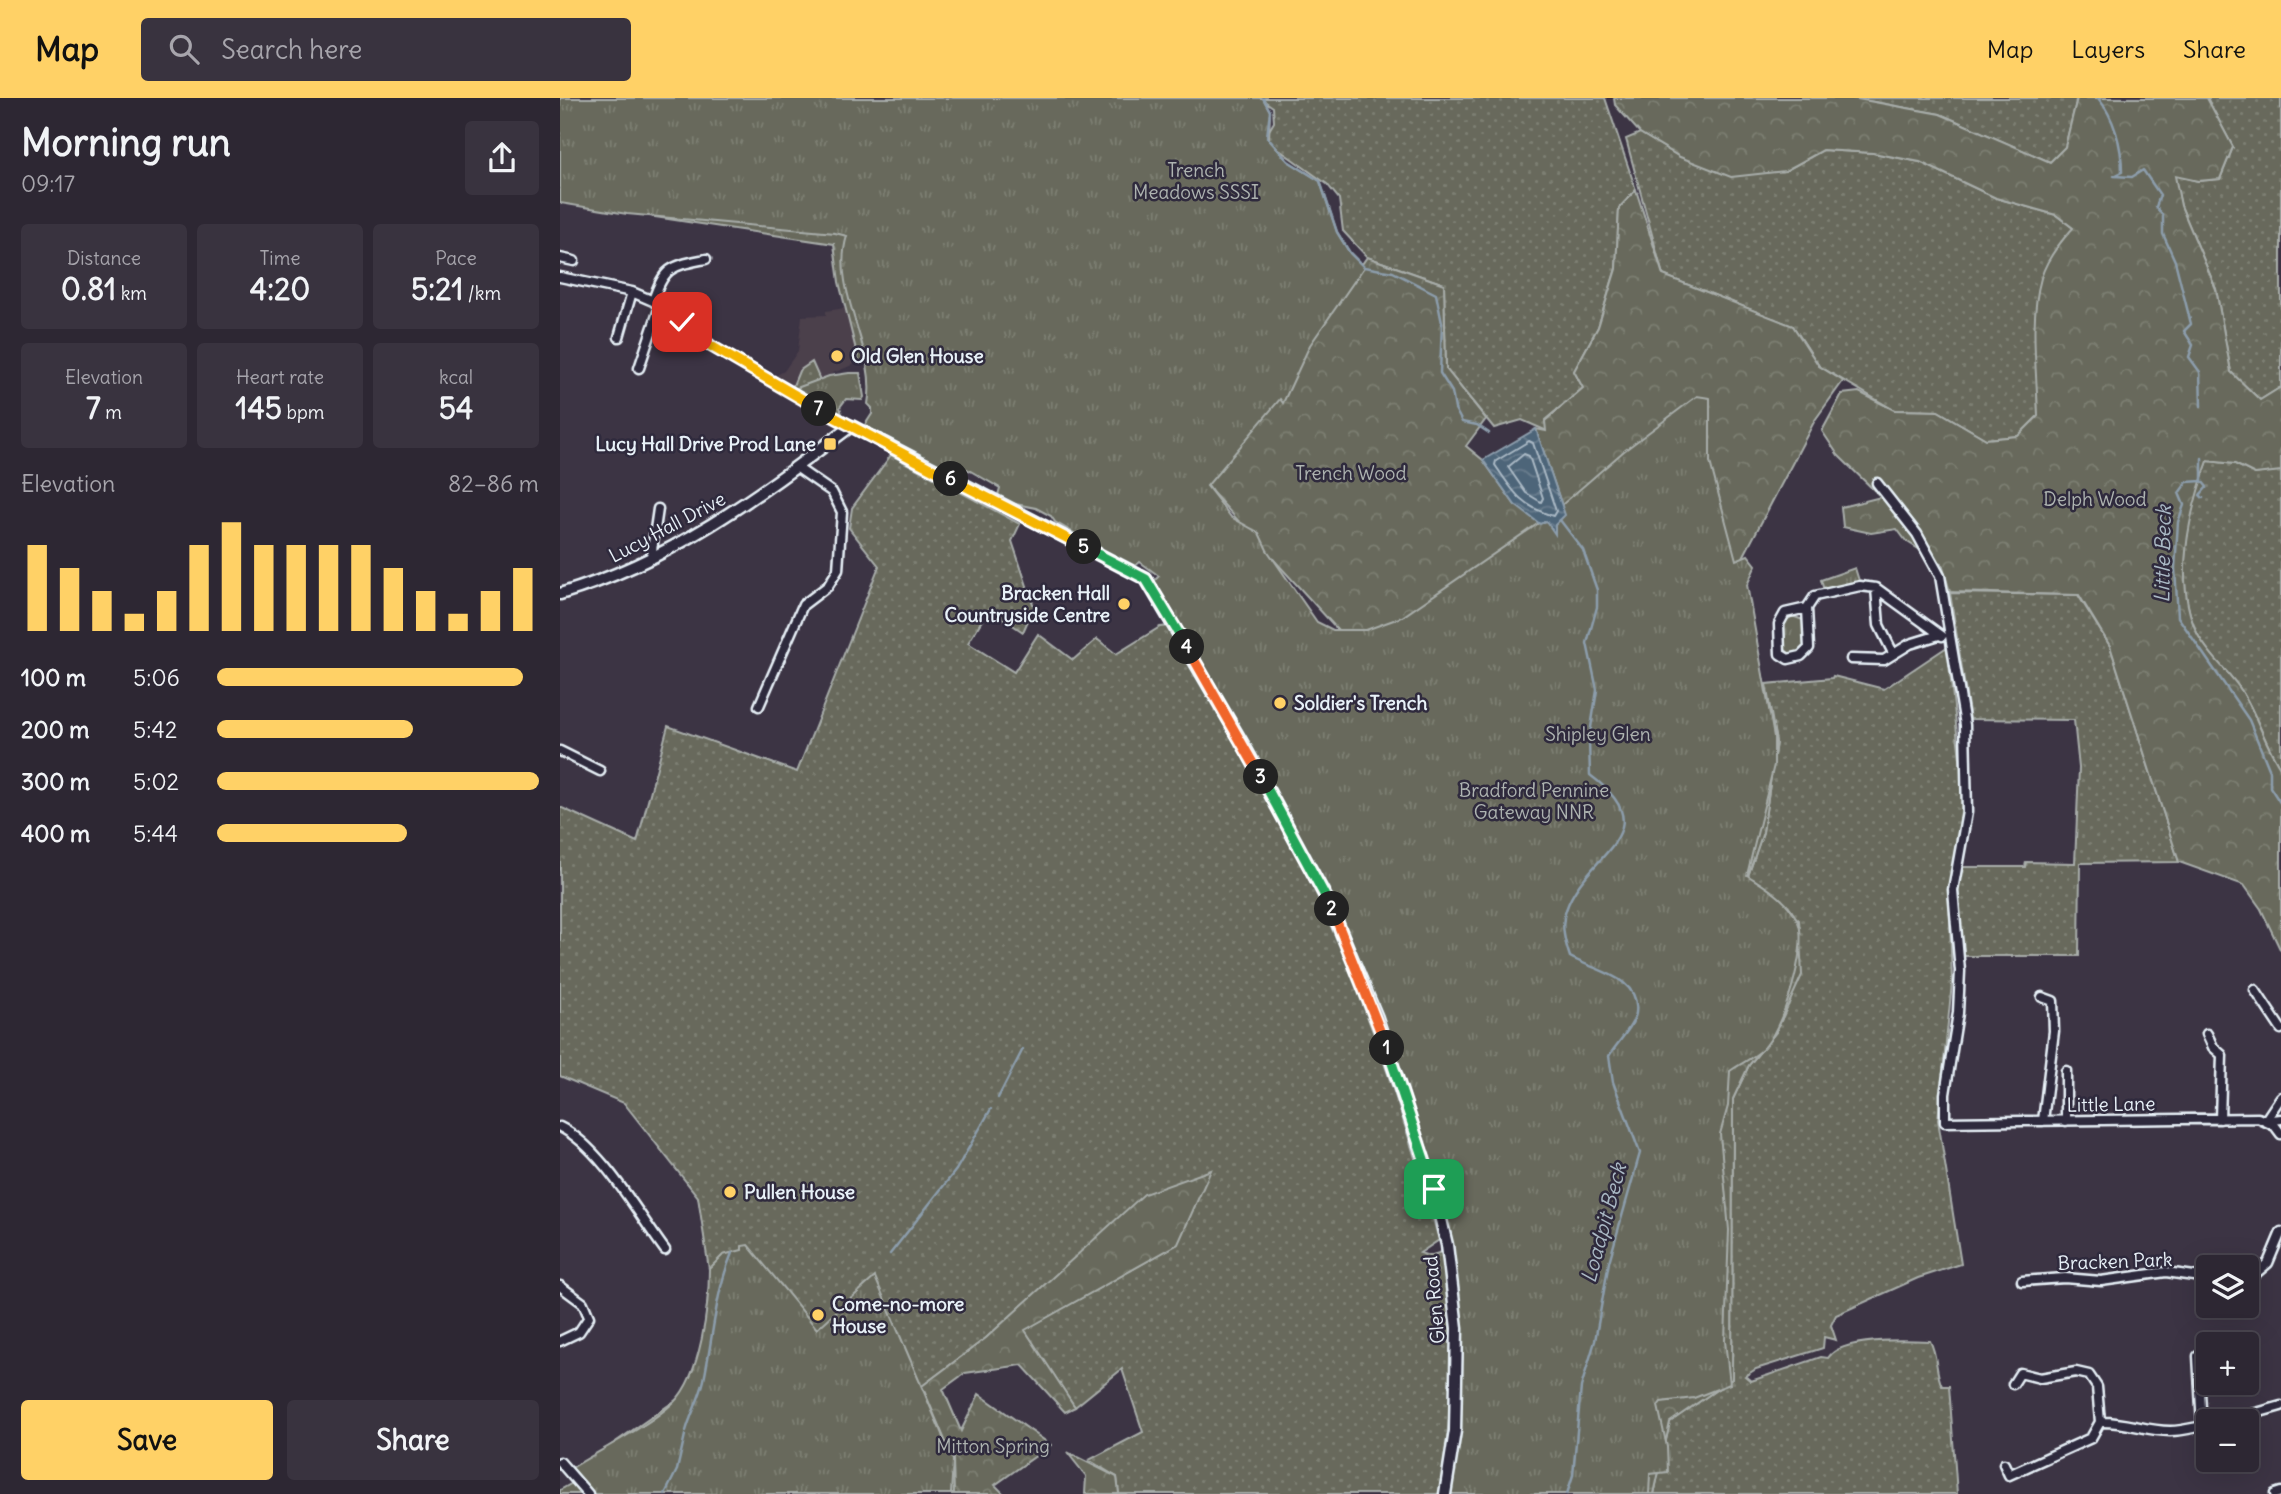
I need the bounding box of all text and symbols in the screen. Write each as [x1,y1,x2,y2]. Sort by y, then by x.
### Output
search box [141,18,631,81]
text: Map [35,28,99,70]
icon: search [165,30,203,68]
text: Search here [221,33,362,66]
text: Map [1987,34,2033,64]
text: Layers [2071,34,2145,64]
text: Share [2183,34,2246,64]
text: Morning run [21,119,231,166]
button: share [465,121,539,195]
park label: Trench Meadows SSSI [1133,158,1259,204]
text: 09:17 [21,169,75,198]
text: Distance [67,246,141,270]
text: Time [259,246,301,270]
text: Pace [435,246,477,270]
text: 0.81 [61,270,116,308]
text: 4:20 [250,270,310,308]
text: 5:21 [411,270,463,308]
text: km [116,281,147,305]
text: /km [463,281,501,305]
pin [652,292,712,352]
icon: check [663,303,701,341]
place label: Old Glen House [851,344,984,368]
marker: Old Glen House [829,348,845,364]
text: Elevation [65,365,143,389]
text: Heart rate [236,365,324,389]
text: kcal [439,365,473,389]
text: 7 [86,389,101,427]
text: 145 [235,389,282,427]
text: 54 [439,389,473,427]
pin: 7 [802,392,836,426]
text: 7 [814,396,823,420]
text: m [101,400,122,424]
text: bpm [282,400,325,424]
place label: Lucy Hall Drive Prod Lane [595,432,816,456]
marker: Lucy Hall Drive Prod Lane [822,436,838,452]
park label: Trench Wood [1295,461,1407,485]
pin: 6 [934,462,968,496]
text: 6 [945,466,956,490]
text: Elevation [21,469,115,498]
text: 82–86 m [448,469,539,498]
street label: Lucy Hall Drive [605,486,729,568]
park label: Delph Wood [2043,487,2147,511]
water label: Little Beck [2148,504,2177,603]
pin: 5 [1066,530,1102,564]
text: 5 [1078,534,1089,558]
place label: Bracken Hall Countryside Centre [944,581,1110,627]
marker: Bracken Hall Countryside Centre [1116,596,1132,612]
pin: 4 [1170,630,1204,664]
text: 4 [1181,634,1192,658]
text: 100 m [21,663,86,692]
text: 5:06 [133,663,180,692]
place label: Soldier's Trench [1294,691,1427,715]
marker: Soldier's Trench [1272,695,1288,711]
text: 200 m [21,715,90,744]
text: 5:42 [133,715,177,744]
park label: Shipley Glen [1545,722,1651,746]
pin: 3 [1244,760,1278,794]
text: 3 [1255,764,1266,788]
text: 300 m [21,767,90,796]
text: 5:02 [133,767,179,796]
park label: Bradford Pennine Gateway NNR [1459,778,1609,824]
text: 400 m [21,819,90,848]
text: 5:44 [133,819,178,848]
pin: 2 [1314,892,1350,926]
text: 2 [1326,896,1337,920]
pin: 1 [1370,1030,1404,1066]
text: 1 [1383,1035,1390,1059]
street label: Little Lane [2066,1091,2156,1117]
pin [1404,1159,1464,1219]
water label: Loadpit Beck [1575,1159,1633,1286]
icon: arrive [1415,1170,1453,1208]
place label: Pullen House [744,1180,855,1204]
marker: Pullen House [722,1184,738,1200]
street label: Bracken Park [2057,1247,2173,1275]
street label: Glen Road [1418,1255,1450,1345]
map controls [2196,1255,2259,1472]
button: layers [2196,1255,2259,1318]
place label: Come-no-more House [832,1292,964,1338]
marker: Come-no-more House [810,1307,826,1323]
button: + [2196,1332,2259,1395]
button: Save [21,1400,273,1480]
button: Share [287,1400,539,1480]
button: − [2196,1409,2259,1472]
park label: Mitton Spring [936,1434,1050,1458]

